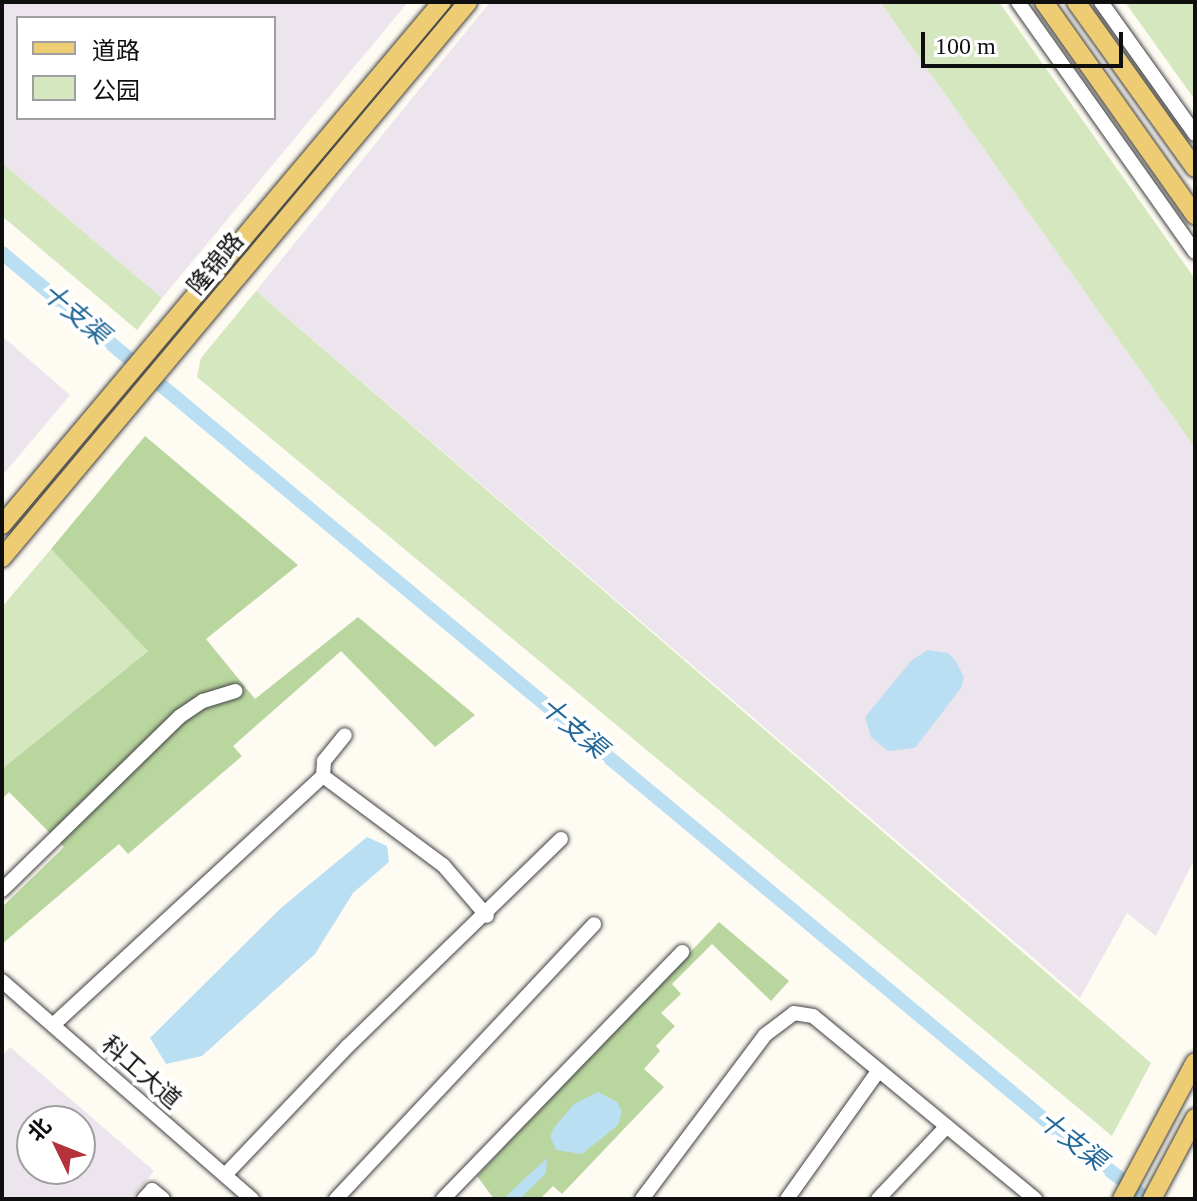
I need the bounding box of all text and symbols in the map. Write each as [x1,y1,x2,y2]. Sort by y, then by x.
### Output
legend [16,16,276,120]
scale bar [925,16,1127,66]
text: 100 m [935,33,996,59]
text: 道路 [92,38,140,64]
text: 公园 [92,78,140,104]
street label: 隆锦路 [182,227,250,301]
water label: 十支渠 [35,277,115,351]
water label: 十支渠 [533,691,613,765]
street label: 科工大道 [95,1031,187,1115]
north arrow [16,1105,96,1185]
water label: 十支渠 [1032,1105,1112,1177]
text: 北 [23,1113,56,1146]

